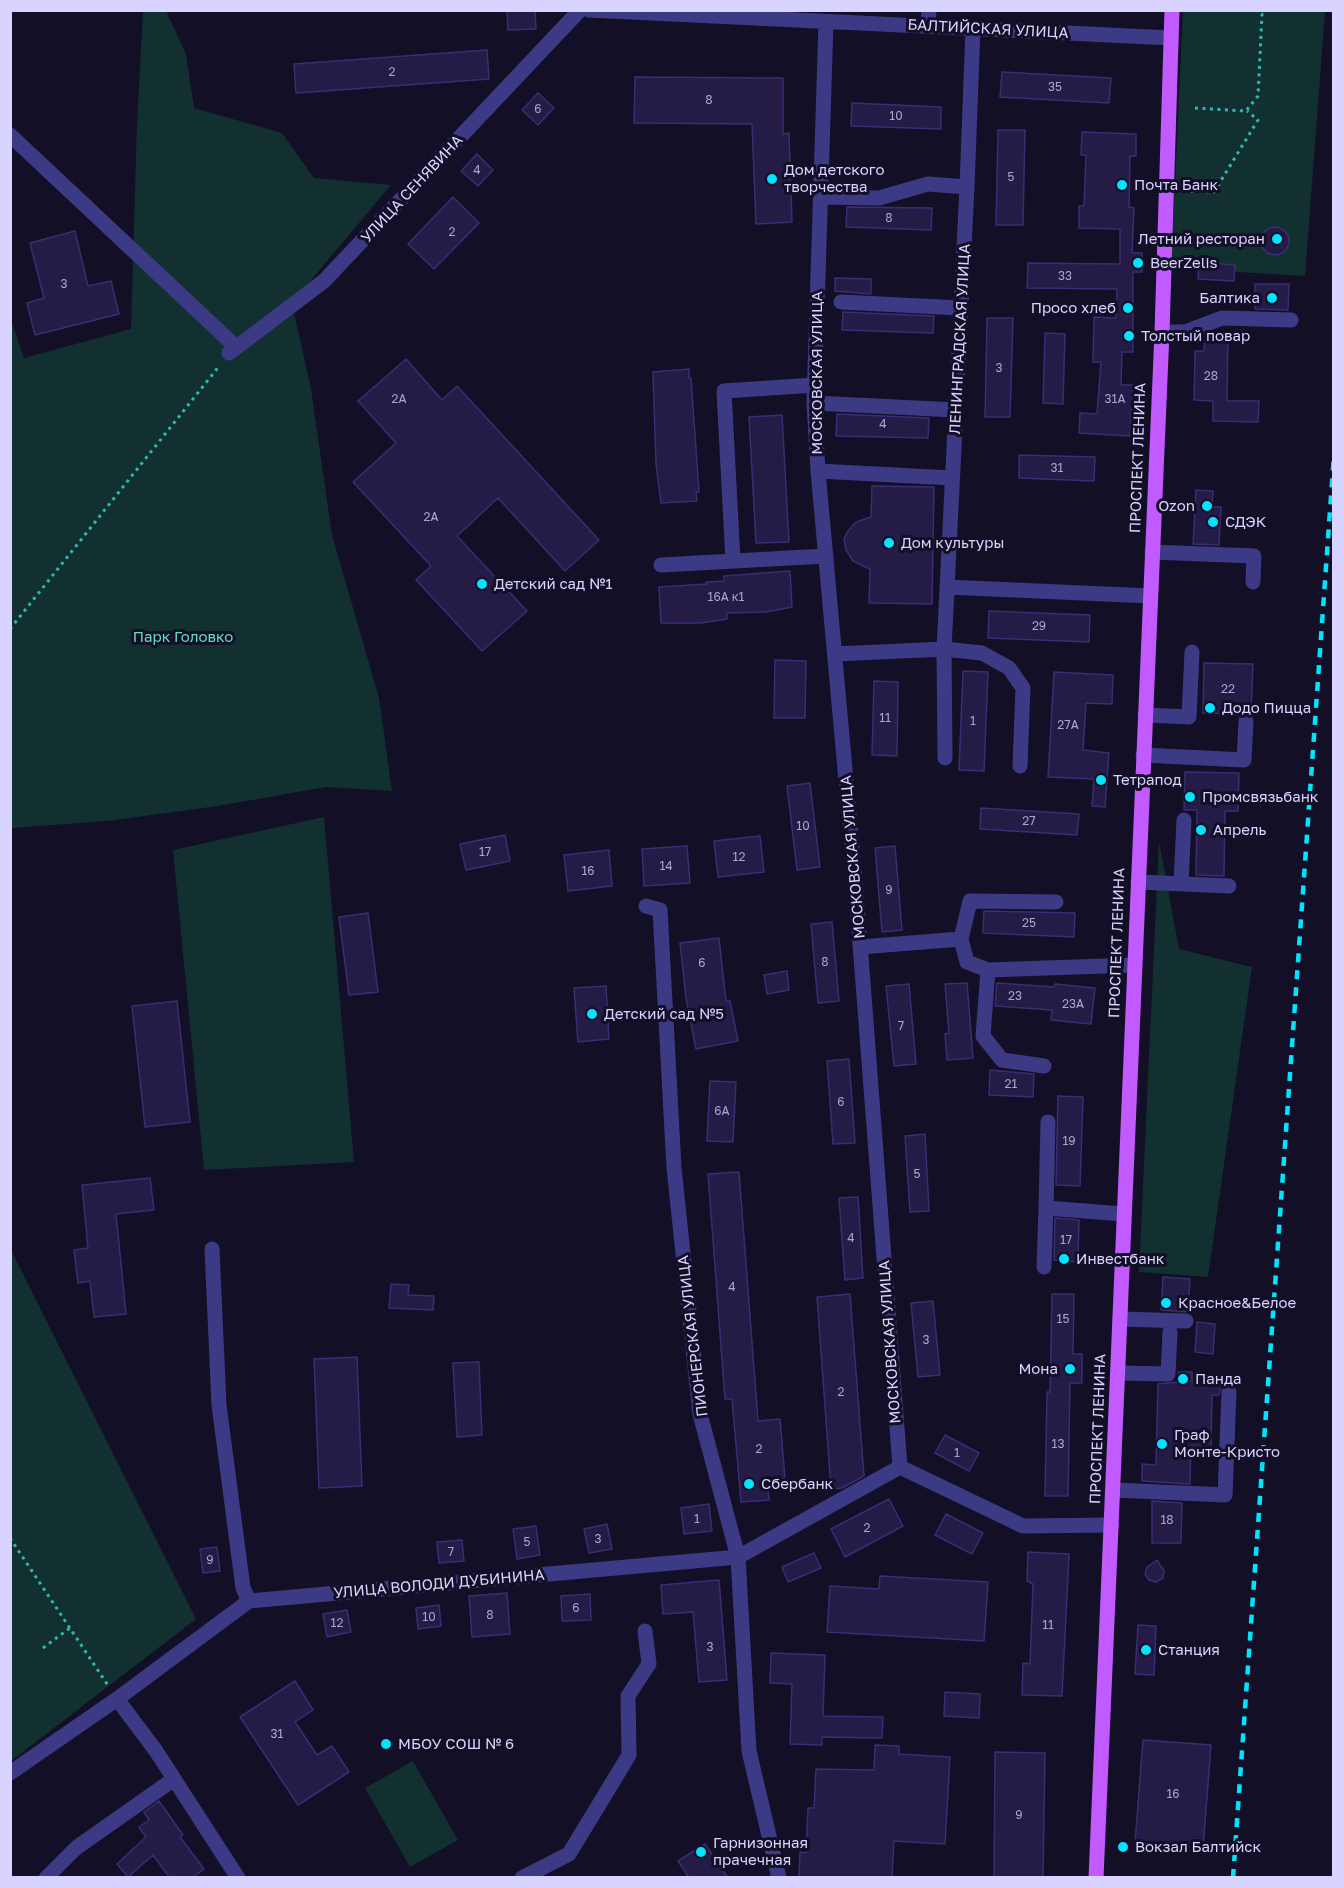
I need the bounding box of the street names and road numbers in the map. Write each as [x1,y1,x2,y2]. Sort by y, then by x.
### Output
street label: БАЛТИЙСКАЯ УЛИЦА [907,16,1069,42]
street label: УЛИЦА СЕНЯВИНА [357,131,467,247]
street label: ЛЕНИНГРАДСКАЯ УЛИЦА [946,243,974,435]
street label: МОСКОВСКАЯ УЛИЦА [808,291,826,455]
street label: ПРОСПЕКТ ЛЕНИНА [1126,383,1150,533]
street label: МОСКОВСКАЯ УЛИЦА [837,775,869,939]
street label: ПРОСПЕКТ ЛЕНИНА [1105,868,1129,1018]
street label: ПИОНЕРСКАЯ УЛИЦА [674,1254,712,1418]
street label: МОСКОВСКАЯ УЛИЦА [875,1260,905,1424]
street label: ПРОСПЕКТ ЛЕНИНА [1086,1354,1110,1504]
street label: УЛИЦА ВОЛОДИ ДУБИНИНА [333,1566,545,1602]

